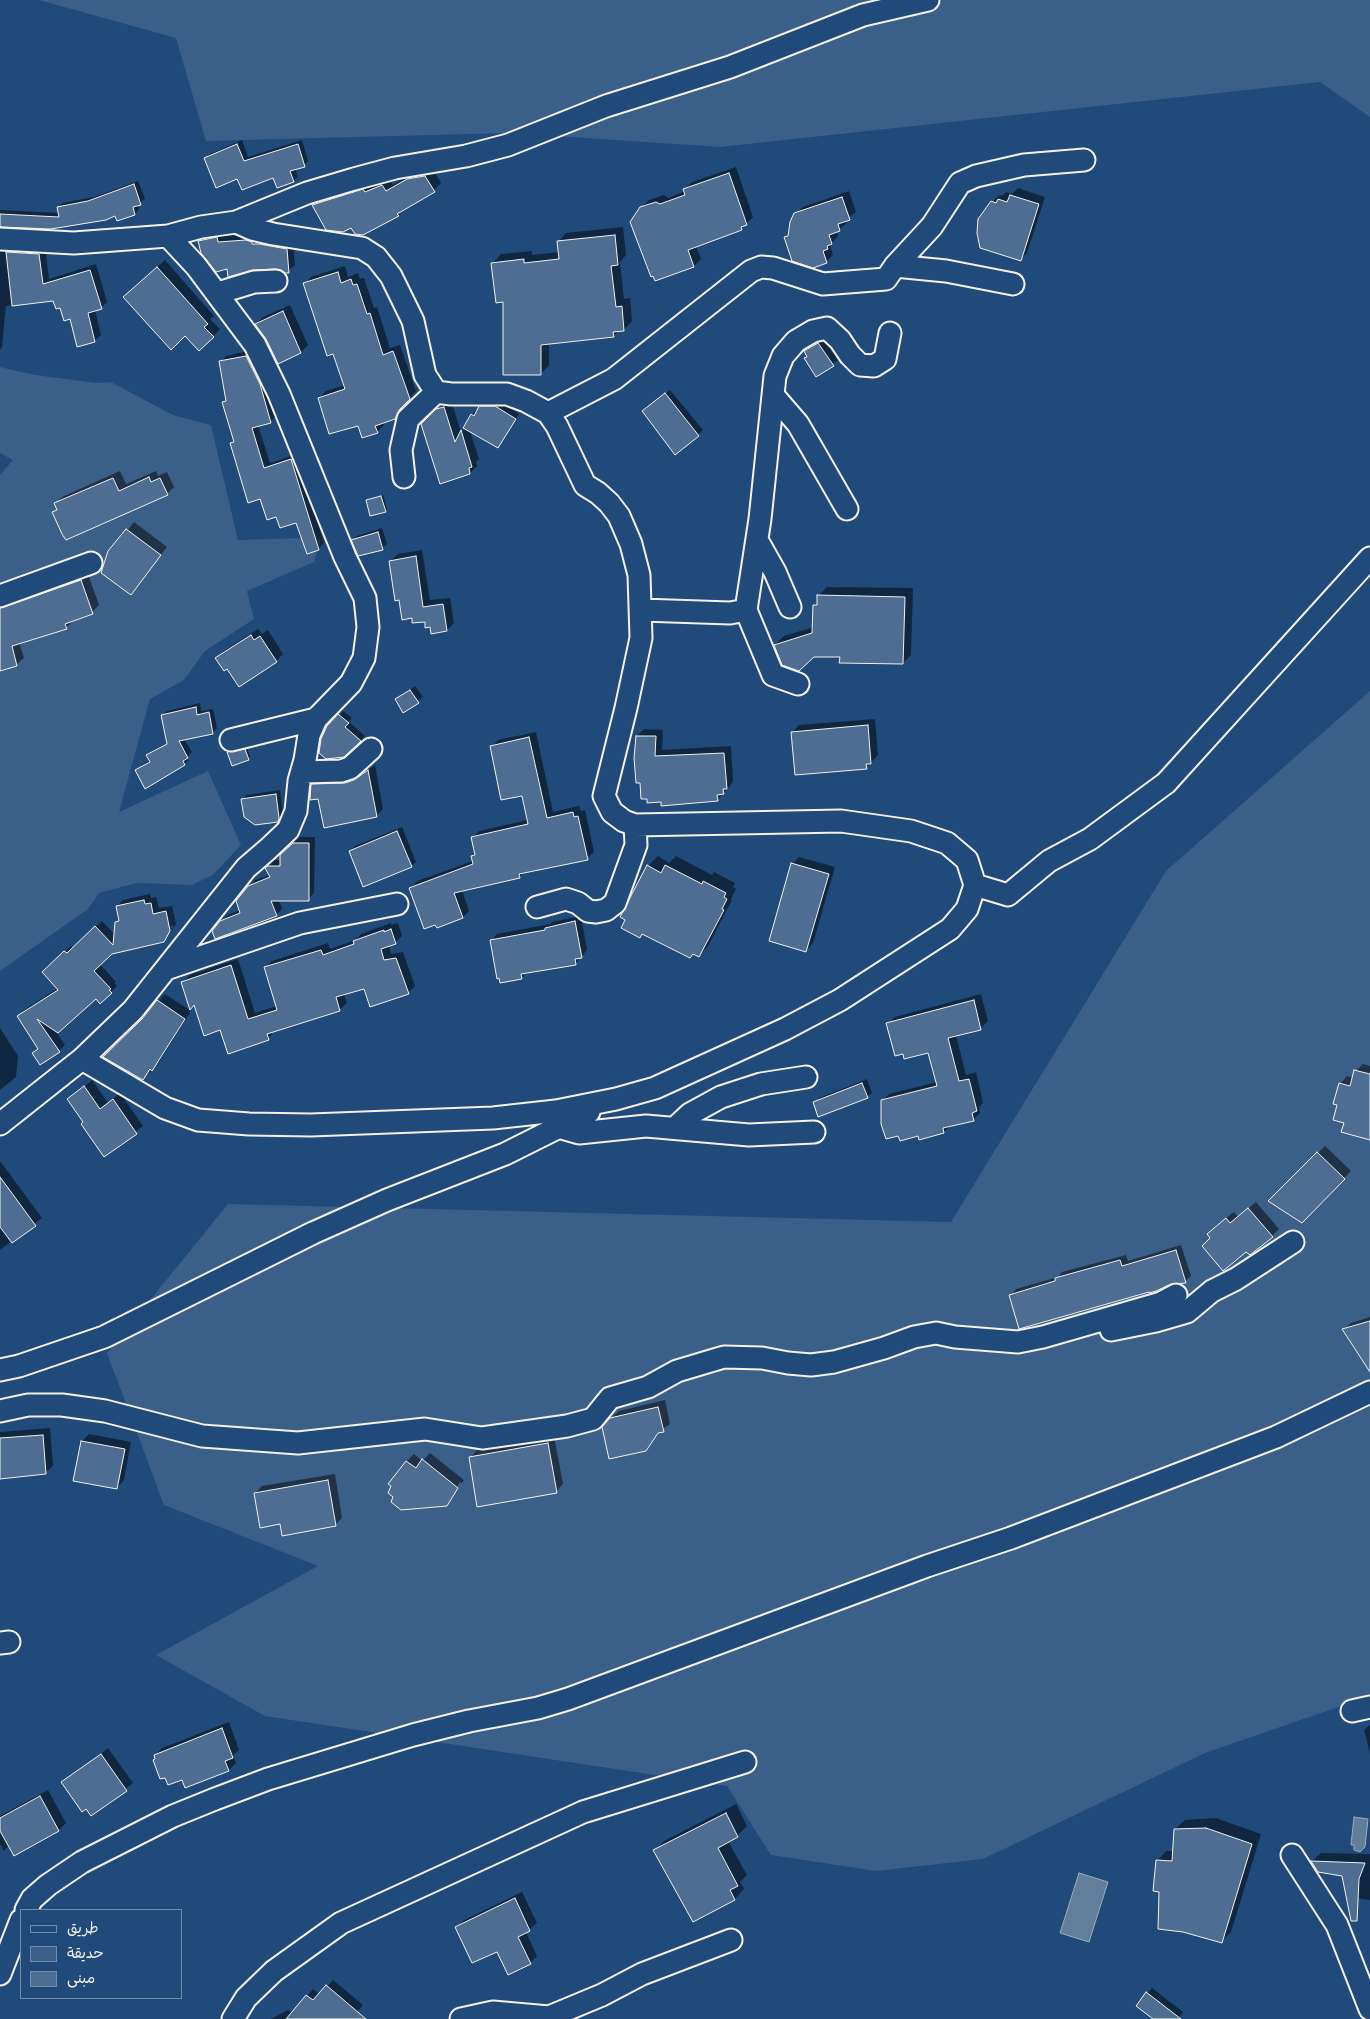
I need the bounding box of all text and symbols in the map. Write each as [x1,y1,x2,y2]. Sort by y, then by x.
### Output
legend [20,1909,182,1999]
text: طريق [67,1918,99,1940]
text: حديقة [67,1943,104,1965]
text: مبنى [67,1968,95,1990]

